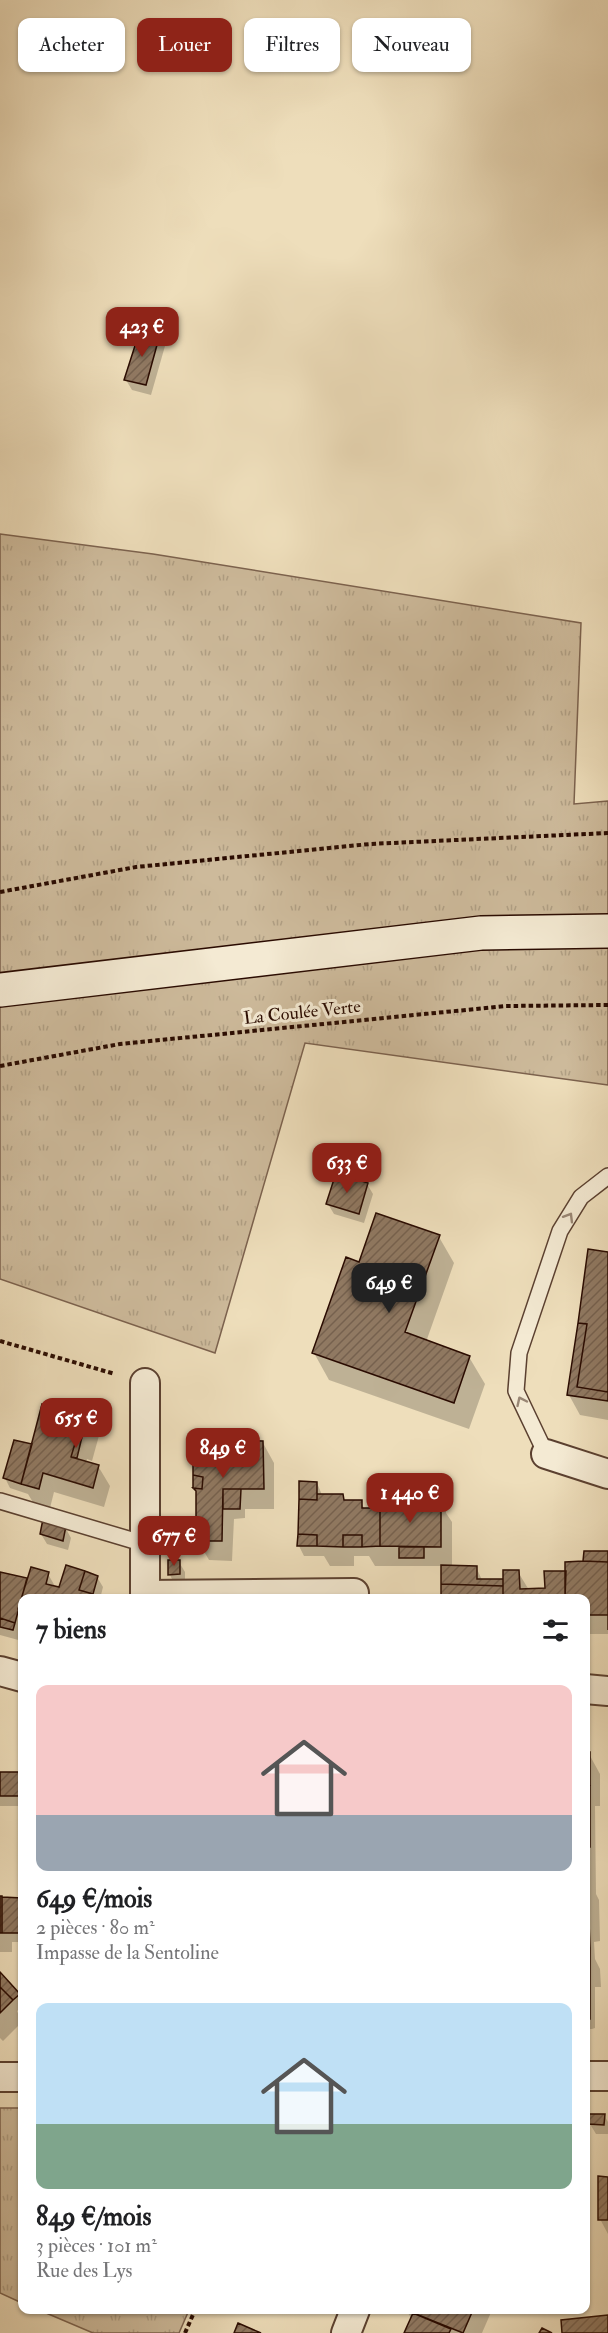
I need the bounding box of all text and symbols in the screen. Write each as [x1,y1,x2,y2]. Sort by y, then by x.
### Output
chip: Acheter [18,18,125,72]
chip: Louer [137,18,232,72]
chip: Filtres [244,18,340,72]
chip: Nouveau [352,18,471,72]
pin: 423 € [100,307,184,358]
text: 423 € [120,314,164,339]
street label: La Coulée Verte [242,995,362,1030]
pin: 633 € [305,1143,389,1194]
text: 633 € [326,1150,368,1175]
one-way arrow [561,1213,573,1223]
pin: 649 € [347,1263,431,1314]
text: 649 € [365,1270,413,1295]
one-way arrow [516,1397,528,1408]
pin: 655 € [34,1398,118,1449]
text: 655 € [54,1405,98,1430]
pin: 849 € [181,1428,265,1479]
text: 849 € [200,1435,246,1460]
pin: 1 440 € [355,1473,465,1524]
text: 1 440 € [380,1480,440,1505]
pin: 677 € [132,1516,216,1567]
text: 677 € [152,1523,196,1548]
text: 7 biens [36,1614,106,1646]
icon: filters [539,1614,572,1647]
icon: home [250,1724,358,1832]
text: 649 €/mois [36,1883,152,1915]
text: 2 pièces · 80 m² [36,1915,155,1940]
text: Impasse de la Sentoline [36,1940,219,1965]
icon: home [250,2042,358,2150]
text: 849 €/mois [36,2201,151,2233]
text: 3 pièces · 101 m² [36,2233,157,2258]
text: Rue des Lys [36,2258,132,2283]

